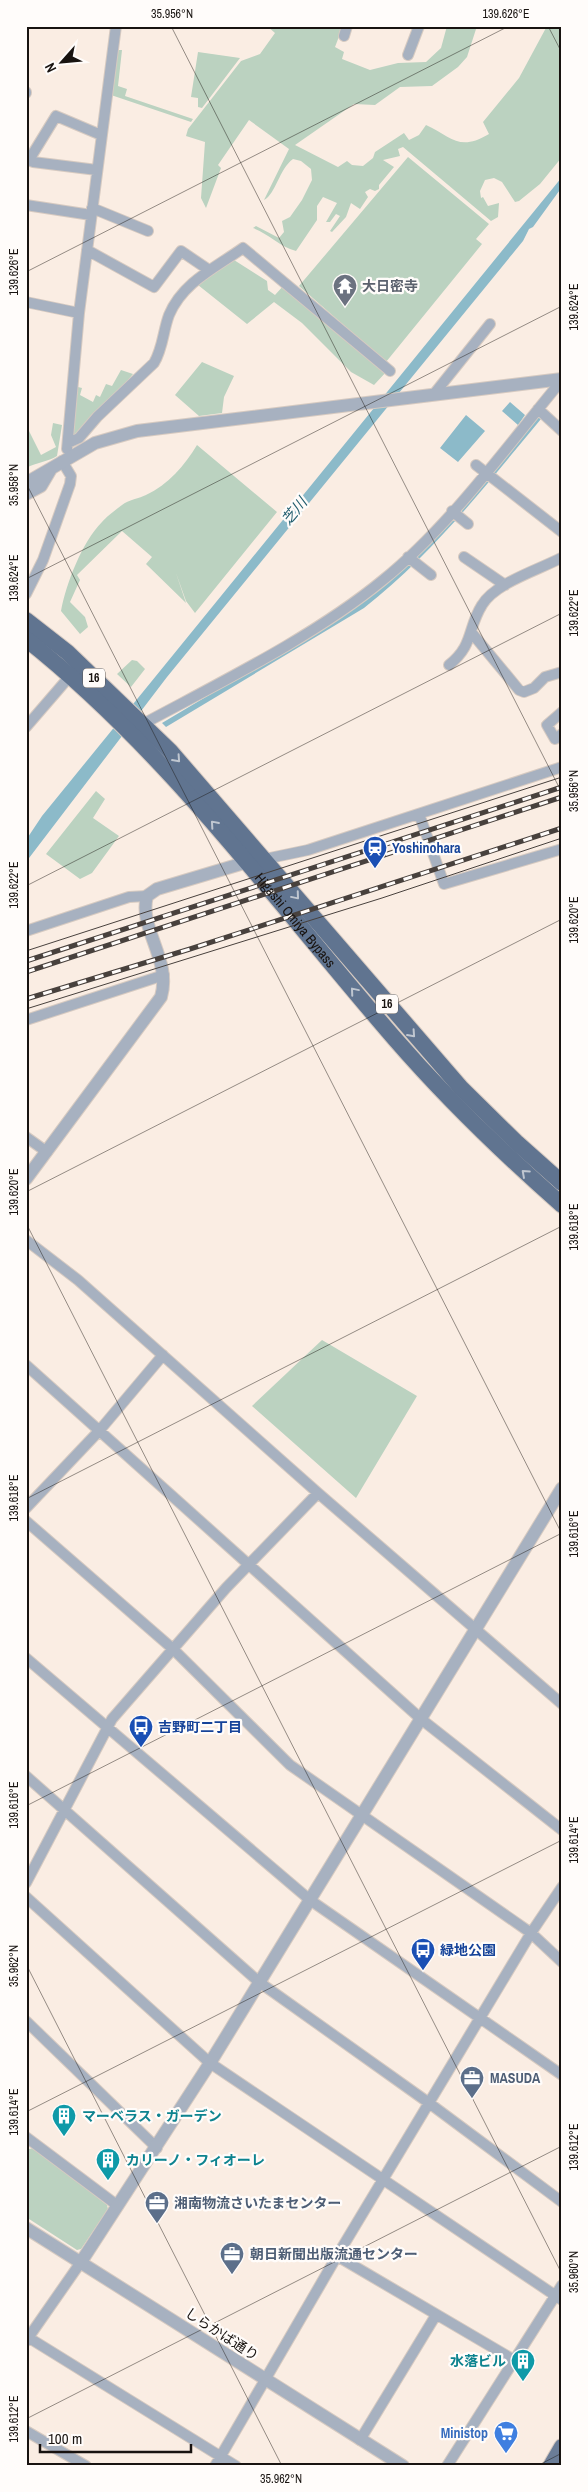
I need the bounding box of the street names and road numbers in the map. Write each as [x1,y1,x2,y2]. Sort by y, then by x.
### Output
road number: 16 [83,668,105,688]
street label: Higashi Omiya Bypass [251,869,340,971]
road number: 16 [376,994,398,1014]
street label: しらかば通り [182,2304,262,2364]

